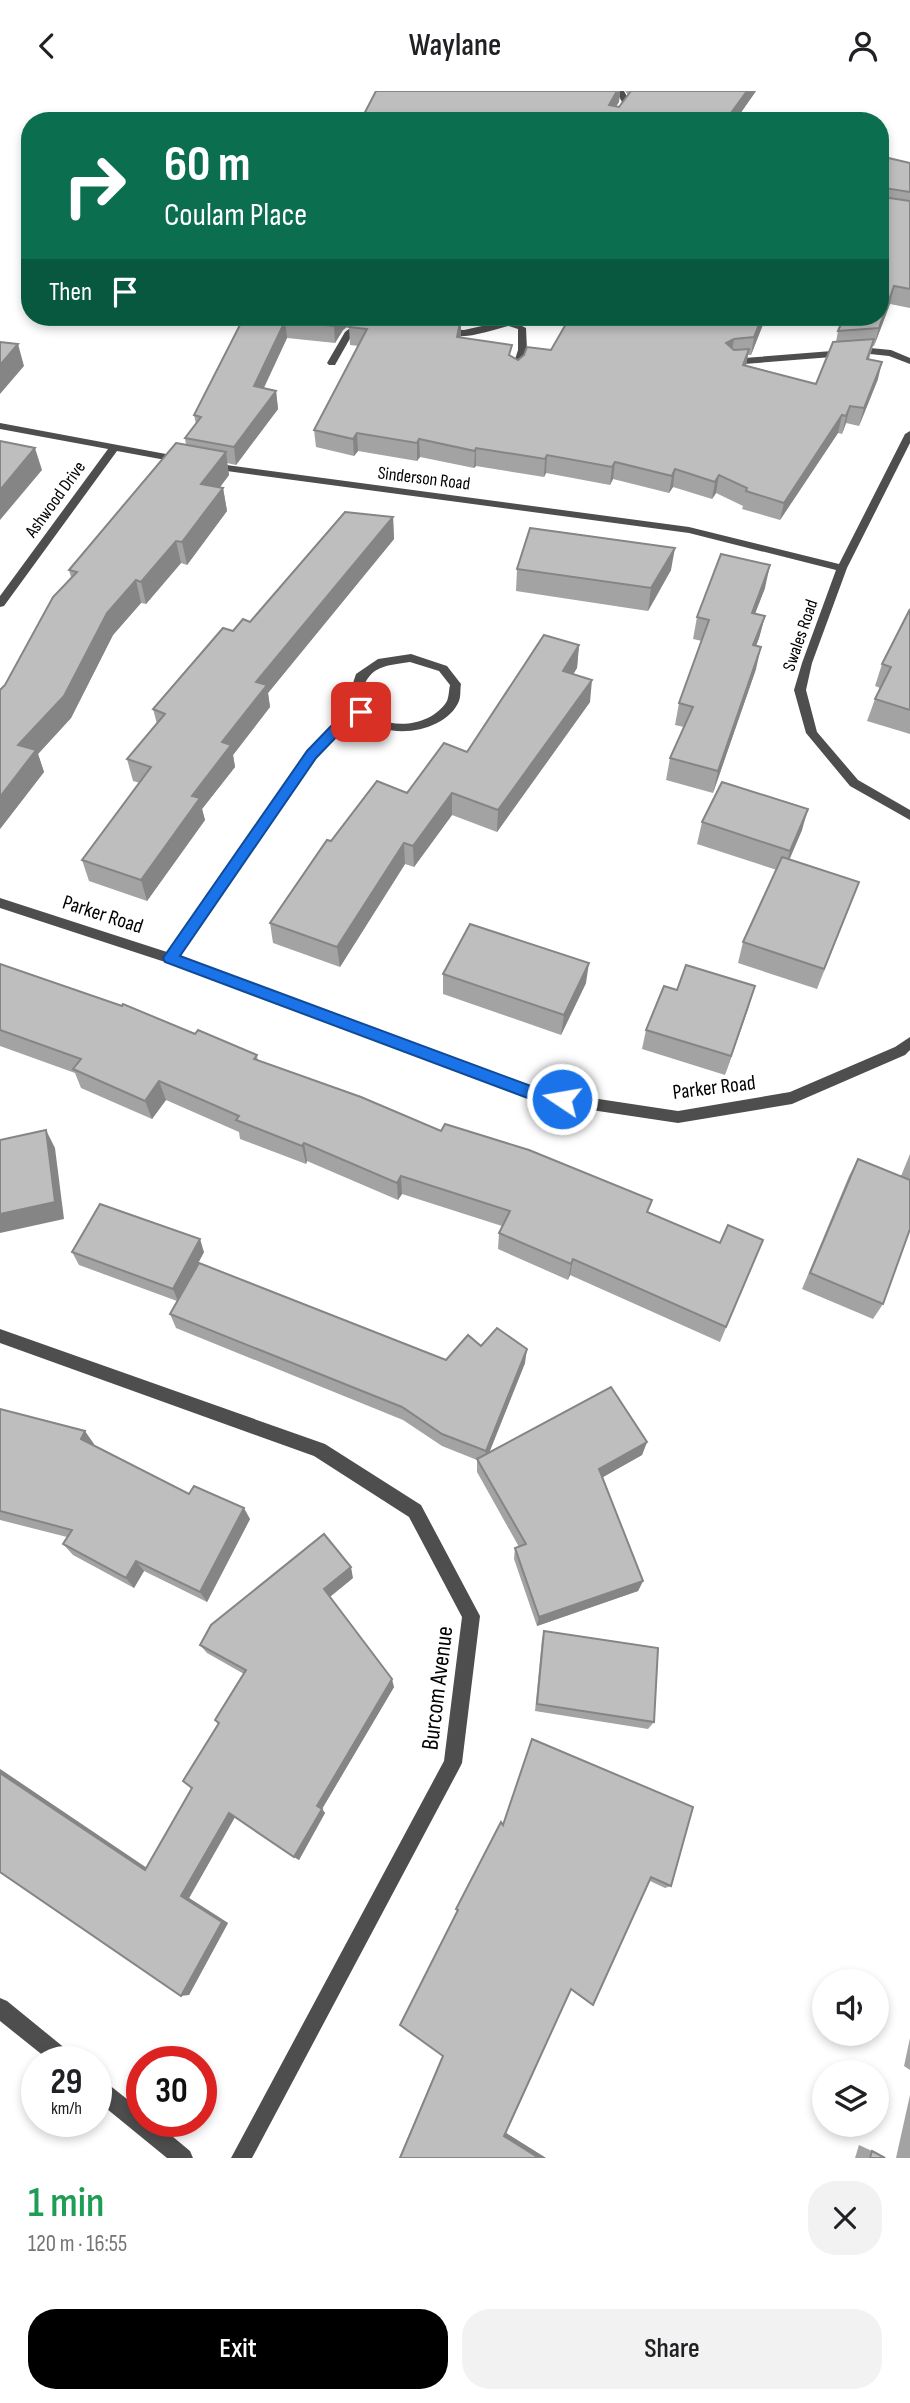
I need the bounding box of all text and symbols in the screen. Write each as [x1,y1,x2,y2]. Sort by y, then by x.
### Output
text: Waylane [409,26,501,65]
icon: back [28,27,66,65]
icon: person [844,27,882,65]
text: 60 m [164,136,251,195]
icon: right [49,140,140,231]
text: Coulam Place [164,196,307,235]
icon: arrive [106,273,144,311]
text: Then [49,277,92,308]
street label: Ashwood Drive [20,457,90,542]
street label: Sinderson Road [377,462,471,495]
street label: Swales Road [778,597,823,674]
pin [331,682,391,742]
icon: arrive [342,693,380,731]
street label: Parker Road [59,890,146,939]
position arrow [525,1062,599,1136]
street label: Parker Road [671,1070,757,1105]
street label: Burcom Avenue [416,1624,459,1752]
map controls [812,1969,889,2137]
button: sound [812,1969,889,2046]
speed limit sign: 30 [126,2046,217,2137]
button: layers [812,2060,889,2137]
text: 29 [51,2061,82,2104]
text: km/h [51,2098,82,2119]
text: 1 min [28,2178,104,2229]
button: close [808,2181,882,2255]
text: 120 m · 16:55 [28,2230,127,2258]
button: Exit [28,2309,448,2389]
button: Share [462,2309,882,2389]

